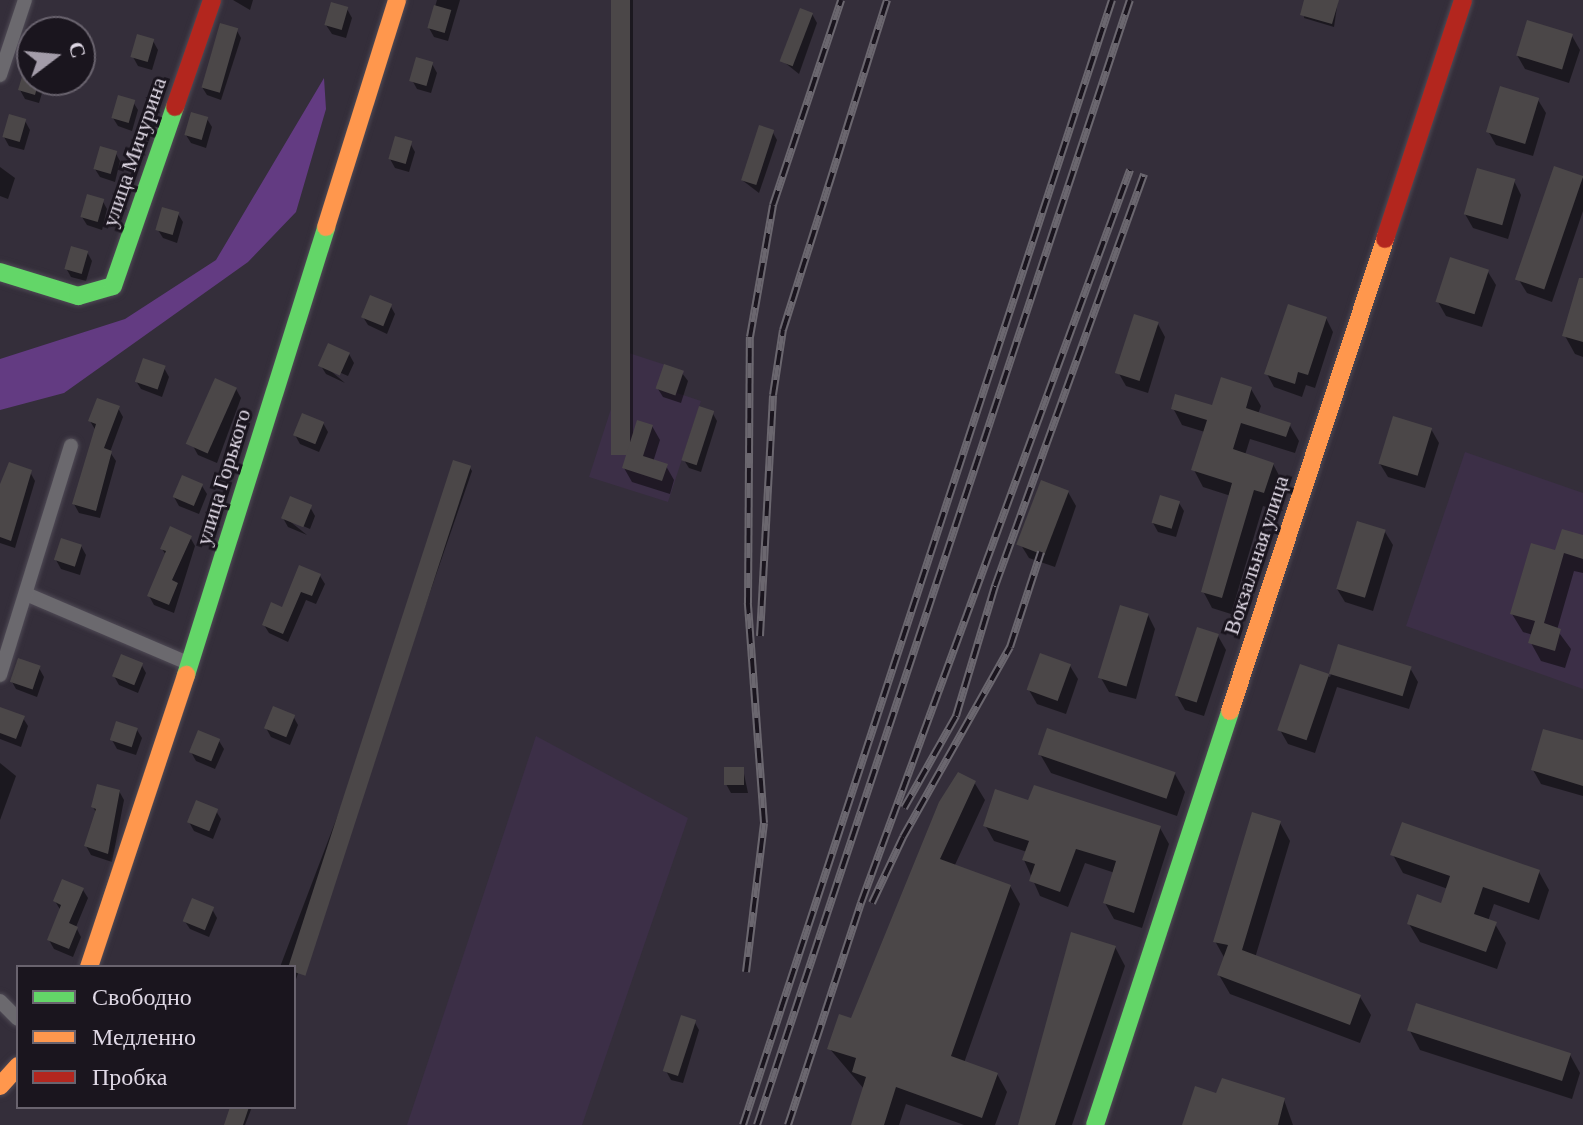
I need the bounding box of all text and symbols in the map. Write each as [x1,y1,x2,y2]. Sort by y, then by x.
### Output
north arrow [16,16,96,96]
text: С [63,39,92,61]
street label: улица Мичурина [96,74,172,230]
street label: улица Горького [190,406,256,548]
street label: Вокзальная улица [1218,472,1294,638]
legend [16,965,296,1109]
text: Свободно [92,983,192,1010]
text: Медленно [92,1023,196,1050]
text: Пробка [92,1063,168,1090]

